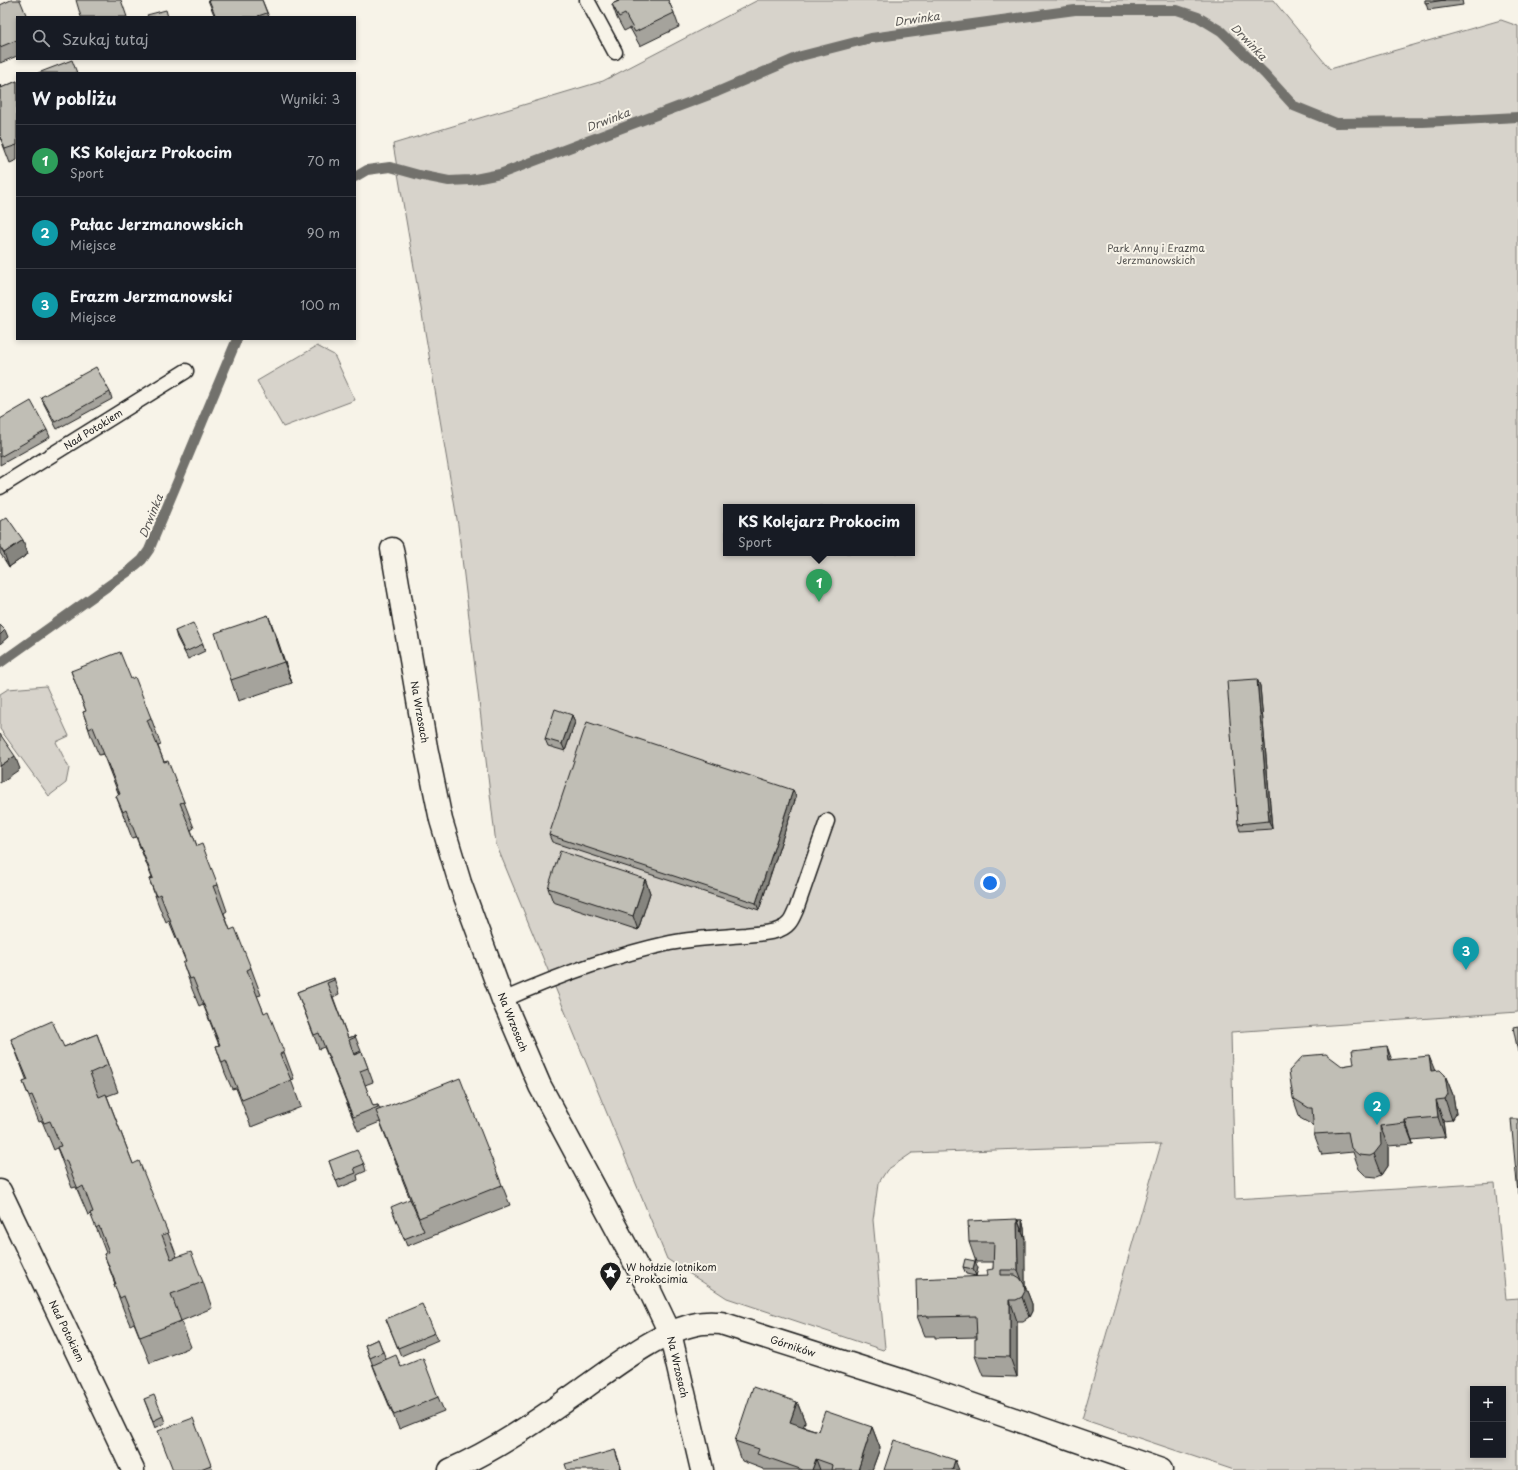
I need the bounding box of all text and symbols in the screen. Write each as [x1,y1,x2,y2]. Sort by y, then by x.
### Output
water label: Drwinka [893,7,942,30]
search box [16,16,356,60]
water label: Drwinka [1227,19,1272,65]
icon: search [30,27,52,49]
text: Szukaj tutaj [62,27,149,50]
text: W pobliżu [32,85,117,111]
text: Wyniki: 3 [280,89,340,108]
water label: Drwinka [584,103,633,136]
text: KS Kolejarz Prokocim [70,140,232,163]
text: 1 [42,151,48,170]
text: 70 m [307,151,340,170]
text: Sport [70,163,104,182]
text: Pałac Jerzmanowskich [70,212,243,235]
text: 2 [40,223,50,242]
text: 90 m [307,223,340,242]
text: Miejsce [70,235,116,254]
park label: Park Anny i Erazma Jerzmanowskich [1107,240,1205,267]
text: Erazm Jerzmanowski [70,284,232,307]
text: 3 [41,295,49,314]
text: 100 m [300,295,340,314]
text: Miejsce [70,307,116,326]
street label: Nad Potokiem [60,404,125,453]
water label: Drwinka [134,491,167,540]
popup [723,504,915,556]
text: KS Kolejarz Prokocim [738,509,900,532]
text: Sport [738,532,772,551]
pin: 1 [806,569,832,602]
street label: Na Wrzosach [408,680,433,744]
your location [980,873,1000,893]
pin: 3 [1453,937,1479,970]
street label: Na Wrzosach [495,990,532,1054]
pin: 2 [1364,1092,1390,1125]
place label: W hołdzie lotnikom z Prokocimia [626,1259,717,1286]
place icon: W hołdzie lotnikom z Prokocimia [598,1260,624,1293]
street label: Nad Potokiem [46,1297,89,1364]
street label: Górników [769,1331,818,1360]
street label: Na Wrzosach [664,1335,693,1399]
map controls [1470,1386,1506,1458]
button: + [1470,1386,1506,1422]
button: − [1470,1422,1506,1458]

